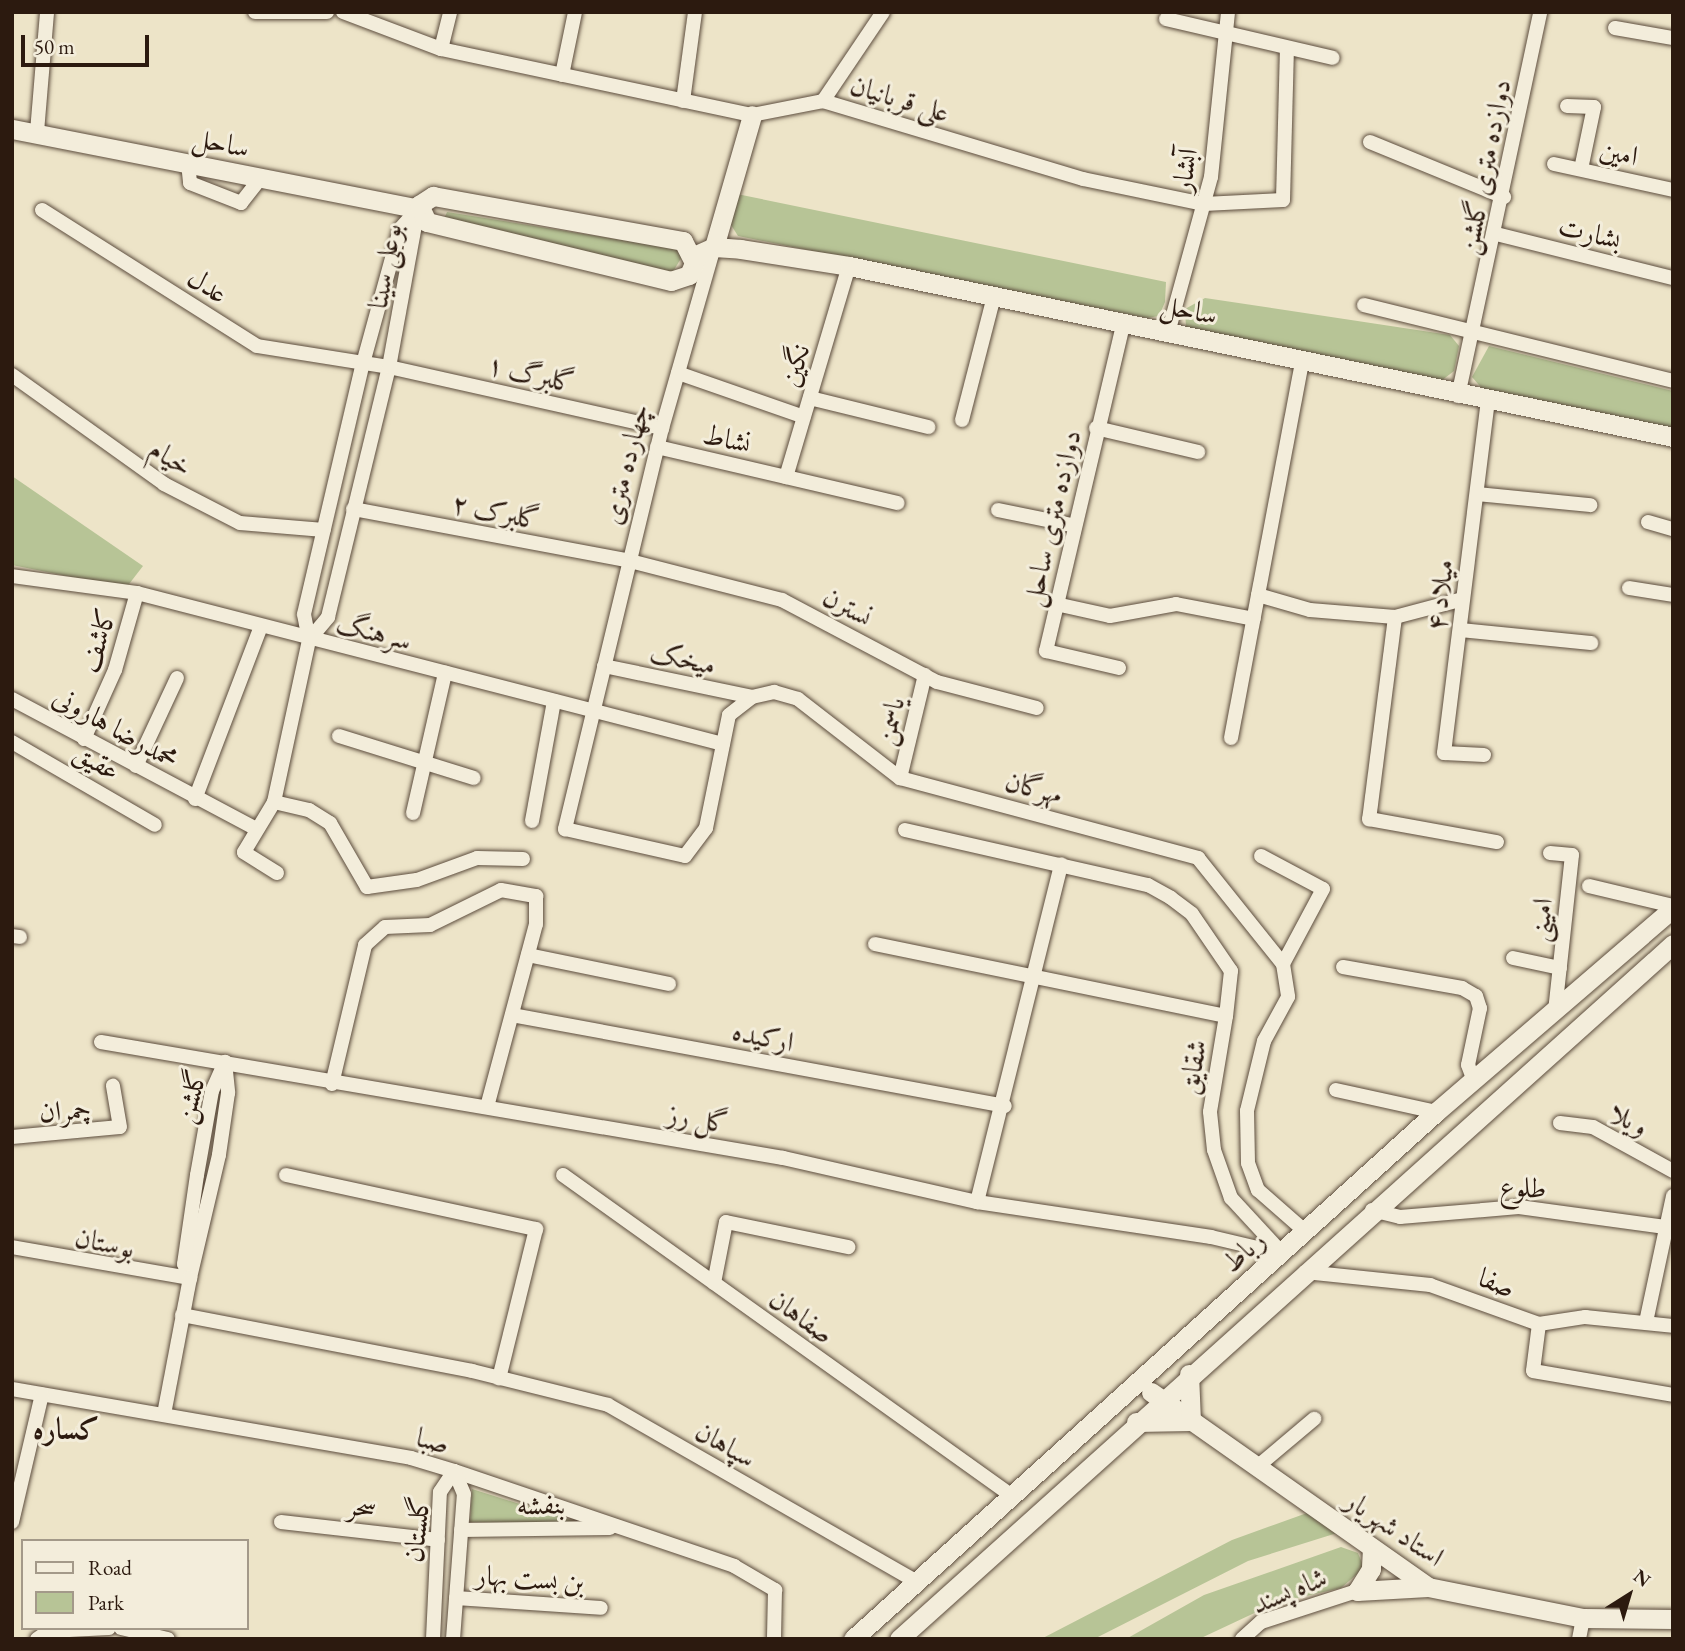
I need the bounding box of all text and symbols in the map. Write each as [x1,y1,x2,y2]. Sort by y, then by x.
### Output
scale bar [24,21,152,65]
text: 50 m [34,33,75,60]
street label: علی قربانیان [846,67,954,129]
street label: دوازده متری گلشن [1451,77,1517,257]
street label: ساحل [189,120,253,164]
street label: امین [1597,132,1641,172]
street label: آبشار [1164,146,1204,194]
street label: بشارت [1555,208,1625,256]
street label: بوعلی سینا [360,221,408,311]
street label: عدل [182,260,234,310]
street label: ساحل [1157,287,1221,331]
street label: نگین [772,339,816,391]
street label: گلبرگ ۱ [484,347,578,399]
street label: چهارده متری [594,400,656,528]
street label: نشاط [700,416,754,460]
street label: دوازده متری ساحل [1014,426,1088,610]
street label: خیام [143,431,199,483]
street label: گلبرک ۲ [449,486,543,536]
street label: میلاد ۴ [1418,557,1460,633]
street label: نسترن [817,579,879,633]
street label: کاشف [71,604,123,676]
street label: سرهنگ [333,605,415,657]
street label: میخک [647,635,719,681]
street label: محمدرضا هارونی [47,679,185,775]
street label: یاسمن [867,693,911,749]
street label: عقیق [68,735,126,787]
street label: مهرگان [1002,763,1066,811]
street label: امینی [1521,896,1559,944]
street label: ارکیده [729,1014,797,1058]
street label: شقایق [1171,1037,1213,1097]
street label: گلشن [167,1065,213,1127]
street label: چمران [38,1092,92,1128]
street label: ویلا [1604,1095,1654,1143]
street label: گل رز [665,1096,731,1140]
street label: طلوع [1499,1169,1547,1205]
street label: بوستان [72,1219,138,1265]
street label: رباط [1214,1223,1272,1279]
street label: صفا [1474,1260,1520,1304]
street label: صفاهان [763,1281,841,1351]
district label: کساره [33,1411,99,1447]
street label: سپاهان [690,1413,762,1475]
street label: صبا [413,1420,453,1460]
street label: استاد شهریار [1339,1483,1451,1573]
street label: بنفشه [516,1487,566,1521]
street label: سحر [346,1488,378,1524]
street label: گلستان [396,1494,436,1564]
legend [21,1539,248,1630]
text: Road [88,1554,132,1581]
street label: بن بست بهار [474,1557,586,1599]
street label: شاه پسند [1246,1560,1332,1620]
north arrow [1594,1560,1664,1630]
text: N [1628,1563,1656,1592]
text: Park [88,1589,124,1616]

